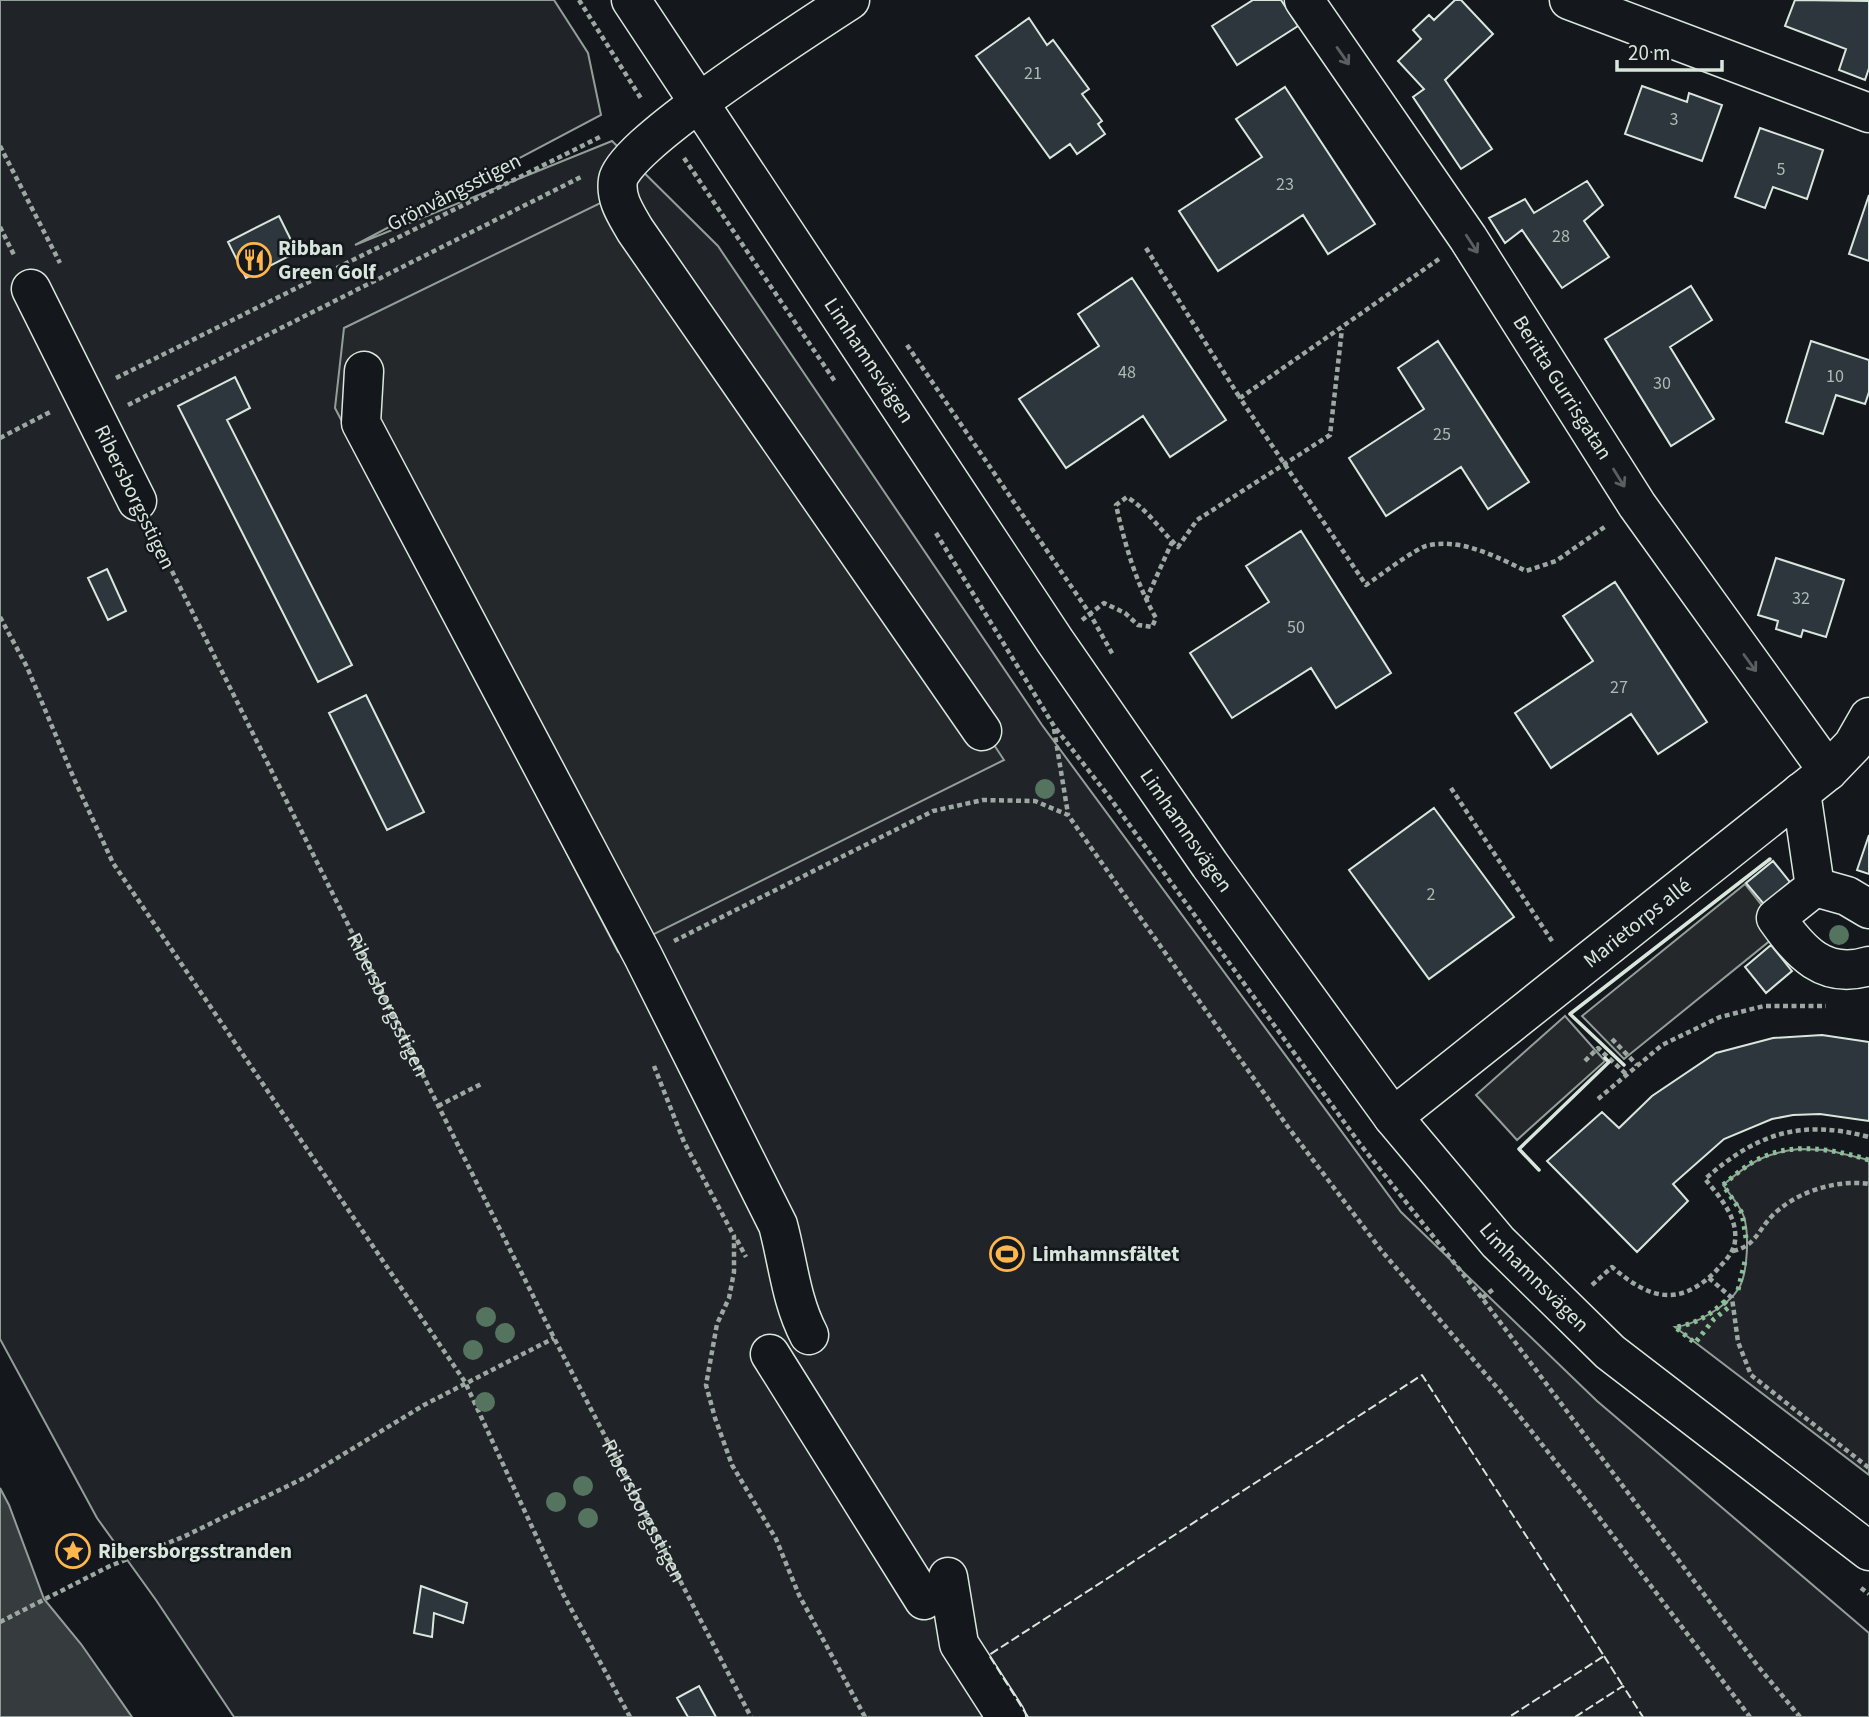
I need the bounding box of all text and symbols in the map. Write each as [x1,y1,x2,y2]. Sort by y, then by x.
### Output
scale bar [1617,28,1722,72]
text: 20 m [1628,38,1670,68]
one-way arrow [1336,46,1350,65]
house number: 21 [1024,61,1042,86]
house number: 3 [1670,107,1679,132]
street label: Grönvångsstigen [382,145,526,239]
house number: 5 [1777,157,1786,182]
house number: 23 [1276,172,1294,197]
house number: 28 [1552,224,1570,249]
place label: Ribban Green Golf [278,233,377,287]
one-way arrow [1465,233,1479,253]
restaurant icon: Ribban Green Golf [235,241,273,279]
street label: Limhamnsvägen [817,292,922,429]
street label: Beritta Gurrisgatan [1506,310,1620,466]
house number: 48 [1118,360,1136,385]
house number: 10 [1826,364,1844,389]
house number: 30 [1653,371,1671,396]
street label: Ribersborgsstigen [87,420,183,574]
house number: 25 [1433,422,1451,447]
one-way arrow [1613,467,1627,487]
house number: 32 [1792,586,1810,611]
house number: 50 [1287,615,1305,640]
one-way arrow [1743,653,1757,672]
house number: 27 [1610,675,1628,700]
street label: Limhamnsvägen [1133,762,1240,898]
street label: Marietorps allé [1577,870,1698,975]
house number: 2 [1427,882,1436,907]
street label: Ribersborgsstigen [339,927,437,1082]
street label: Limhamnsvägen [1472,1215,1596,1339]
sports icon: Limhamnsfältet [988,1235,1026,1273]
place label: Limhamnsfältet [1032,1239,1179,1269]
street label: Ribersborgsstigen [594,1434,693,1588]
place icon: Ribersborgsstranden [54,1532,92,1570]
place label: Ribersborgsstranden [98,1536,292,1566]

